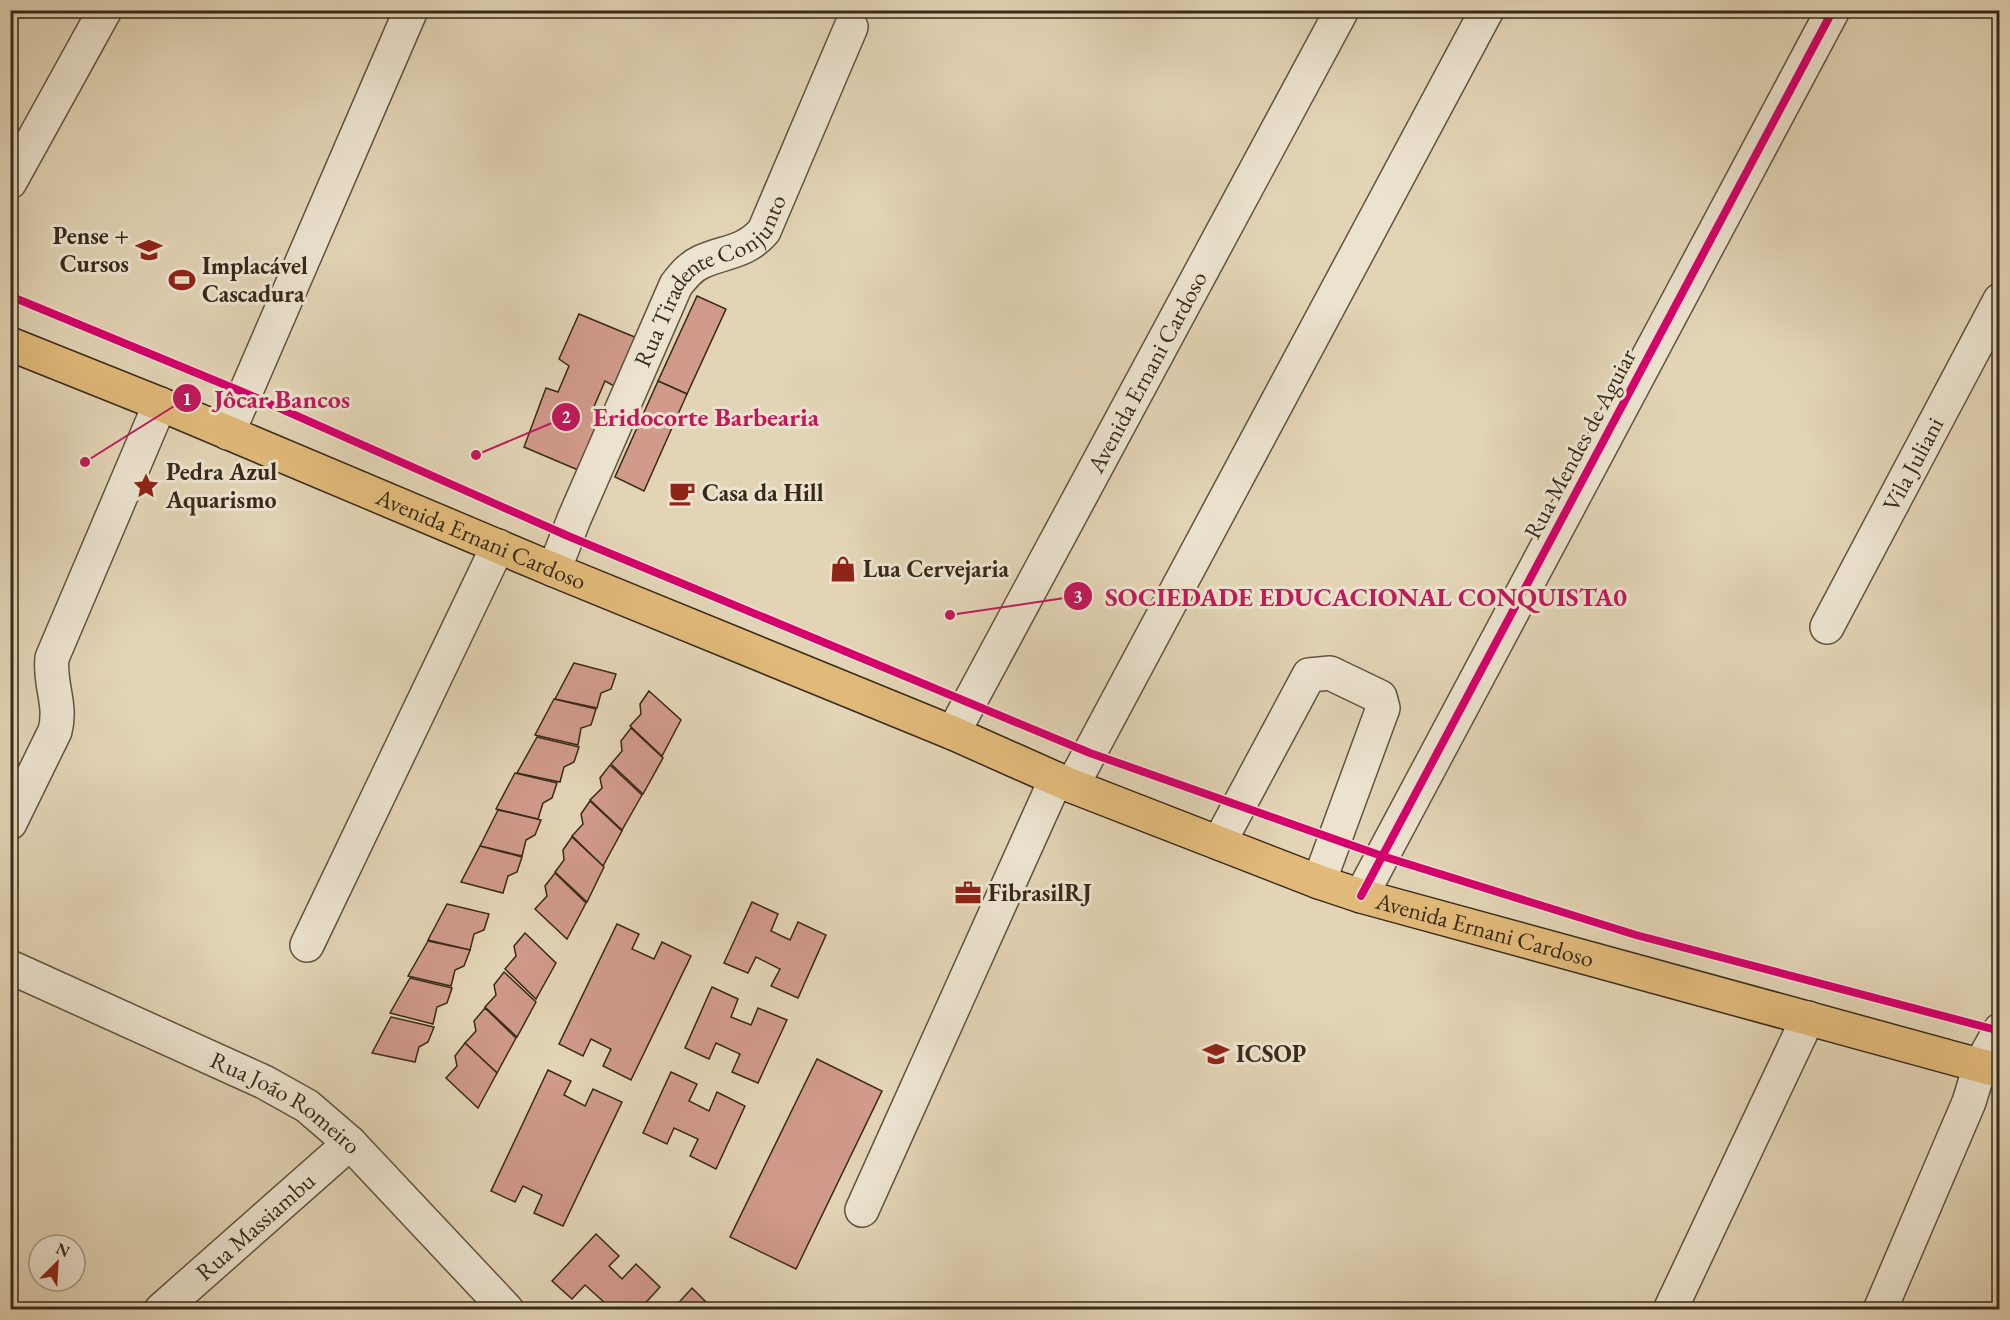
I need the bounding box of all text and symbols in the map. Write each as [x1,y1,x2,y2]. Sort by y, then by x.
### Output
street label: Rua Tiradente Conjunto [626,190,793,372]
place label: Pense + Cursos [53,220,129,279]
school or university icon: Pense + Cursos [134,235,164,265]
place label: Implacável Cascadura [202,250,308,309]
sports icon: Implacável Cascadura [167,265,197,295]
street label: Avenida Ernani Cardoso [1079,265,1214,479]
street label: Rua Mendes de Aguiar [1516,343,1643,544]
callout: Jôcar Bancos [172,376,363,420]
text: Jôcar Bancos [211,382,350,416]
text: 1 [182,387,192,410]
callout: Eridocorte Barbearia [551,395,831,439]
text: Eridocorte Barbearia [593,400,820,434]
text: 2 [561,405,571,428]
street label: Vila Juliani [1875,412,1950,517]
place label: Pedra Azul Aquarismo [165,456,277,516]
place icon: Pedra Azul Aquarismo [131,471,161,501]
place label: Casa da Hill [702,477,824,508]
cafe icon: Casa da Hill [667,478,697,508]
street label: Avenida Ernani Cardoso [371,480,591,597]
place label: Lua Cervejaria [863,553,1010,585]
shop icon: Lua Cervejaria [828,554,858,584]
callout: SOCIEDADE EDUCACIONAL CONQUISTA0 [1063,574,1639,618]
text: SOCIEDADE EDUCACIONAL CONQUISTA0 [1105,580,1627,614]
text: 3 [1073,585,1083,608]
place label: FibrasilRJ [988,877,1091,908]
office icon: FibrasilRJ [953,878,983,908]
street label: Avenida Ernani Cardoso [1371,884,1598,974]
place label: ICSOP [1236,1038,1306,1069]
school or university icon: ICSOP [1201,1039,1231,1069]
street label: Rua João Romeiro [206,1044,368,1160]
street label: Rua Massiambu [189,1165,322,1287]
north arrow [27,1233,87,1293]
text: N [53,1238,73,1262]

